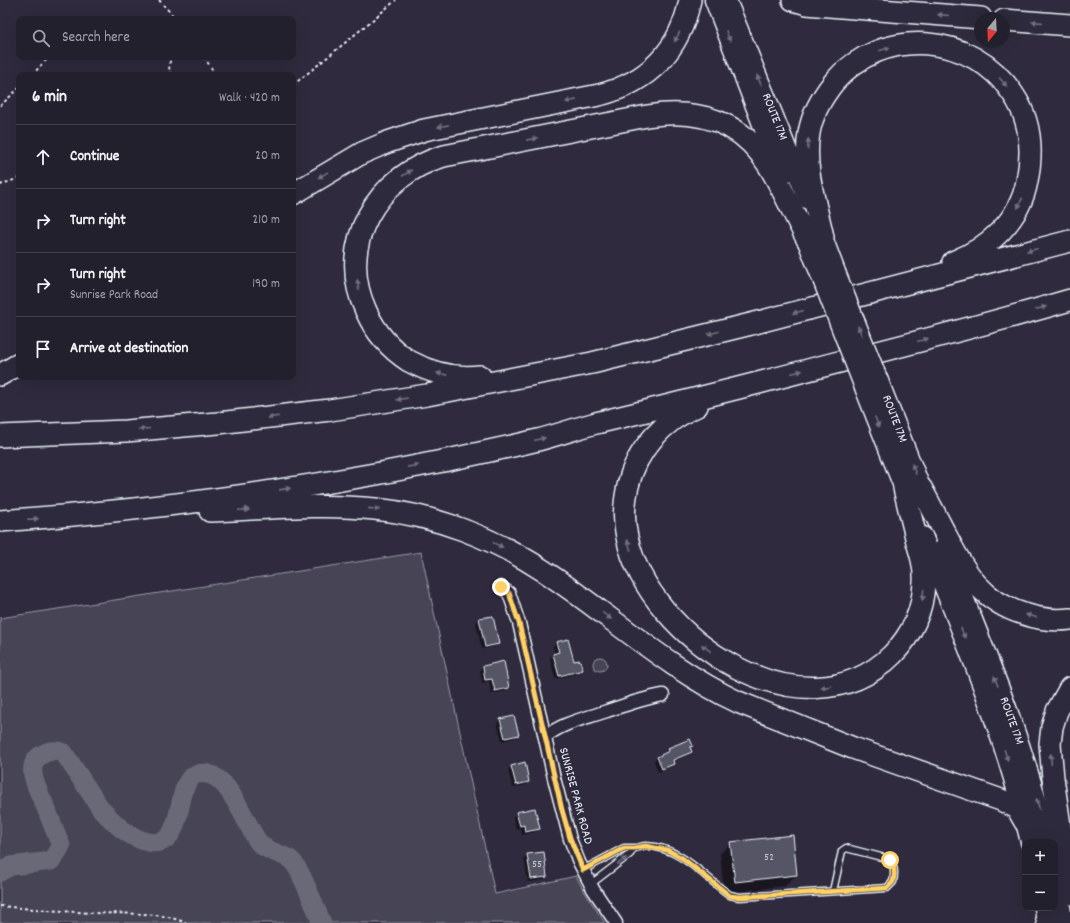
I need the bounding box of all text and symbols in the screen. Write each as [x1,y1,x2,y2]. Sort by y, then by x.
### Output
one-way arrow [936,11,949,18]
north arrow [974,12,1010,48]
search box [16,16,296,60]
one-way arrow [1031,19,1043,26]
icon: search [30,27,52,49]
text: Search here [62,27,130,49]
one-way arrow [674,31,680,42]
one-way arrow [725,31,731,43]
one-way arrow [879,46,891,52]
one-way arrow [756,74,762,85]
one-way arrow [999,76,1008,87]
text: 6 min [32,86,67,110]
text: Walk · 420 m [219,89,280,108]
street label: ROUTE 17M [756,90,792,144]
one-way arrow [564,98,577,104]
one-way arrow [437,124,449,130]
one-way arrow [526,135,538,141]
one-way arrow [805,138,812,150]
icon: ahead [32,146,54,168]
text: Continue [70,146,119,168]
text: 20 m [255,147,280,166]
one-way arrow [402,169,413,176]
one-way arrow [317,171,329,178]
one-way arrow [1016,197,1022,209]
icon: right [32,210,54,232]
text: Turn right [70,210,126,232]
text: 210 m [252,211,280,230]
one-way arrow [1026,248,1038,254]
text: Turn right [70,264,126,286]
icon: right [32,274,54,296]
text: 190 m [252,275,280,294]
one-way arrow [355,278,361,291]
text: Sunrise Park Road [70,286,158,305]
one-way arrow [1036,305,1048,311]
one-way arrow [791,309,804,315]
one-way arrow [856,325,862,337]
one-way arrow [707,330,719,336]
one-way arrow [917,337,929,343]
icon: arrive [32,338,54,360]
text: Arrive at destination [70,338,188,360]
one-way arrow [791,369,803,375]
one-way arrow [435,370,448,376]
street label: ROUTE 17M [876,392,912,446]
one-way arrow [396,396,408,402]
one-way arrow [267,414,279,420]
one-way arrow [875,416,881,428]
one-way arrow [138,426,150,433]
one-way arrow [534,436,546,442]
one-way arrow [910,462,916,474]
one-way arrow [406,463,419,469]
one-way arrow [278,486,291,492]
one-way arrow [238,506,250,513]
one-way arrow [368,506,380,512]
one-way arrow [27,515,39,522]
one-way arrow [626,539,632,551]
one-way arrow [493,542,504,548]
route end [492,578,510,596]
one-way arrow [920,589,926,601]
one-way arrow [602,612,612,620]
one-way arrow [1025,613,1037,619]
one-way arrow [960,628,966,640]
one-way arrow [700,643,711,652]
one-way arrow [993,675,999,687]
one-way arrow [820,684,832,690]
street label: ROUTE 17M [994,694,1028,748]
street label: SUNRISE PARK ROAD [553,746,597,847]
one-way arrow [1004,750,1010,762]
one-way arrow [1047,753,1054,765]
one-way arrow [1034,798,1040,811]
map controls [1022,839,1058,911]
button: + [1022,839,1058,875]
house number: 52 [764,850,774,866]
route start [881,851,899,869]
one-way arrow [616,856,627,865]
house number: 55 [532,857,542,873]
button: − [1022,875,1058,911]

